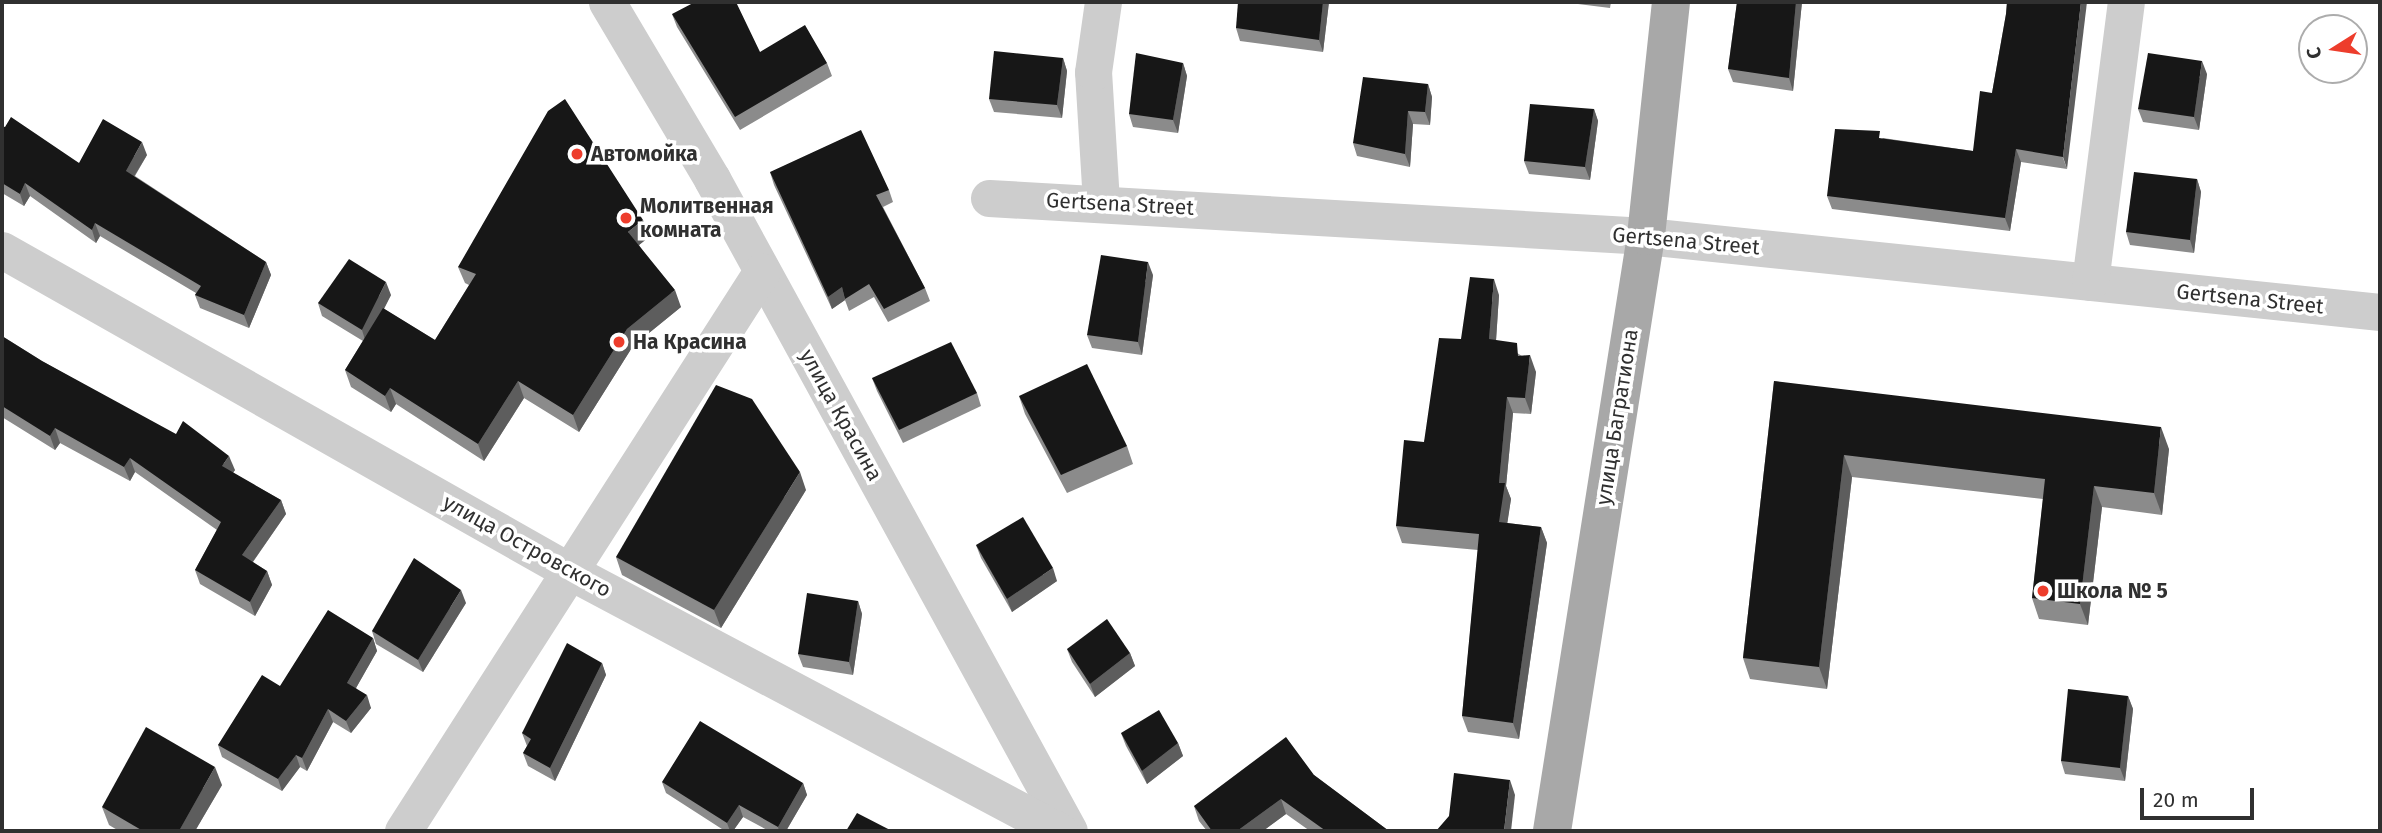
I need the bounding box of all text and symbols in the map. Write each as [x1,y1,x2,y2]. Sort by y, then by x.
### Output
north arrow [2298,14,2368,84]
text: С [2302,45,2326,61]
place label: Автомойка [591,141,698,167]
marker: Автомойка [569,146,585,162]
street label: Gertsena Street [1045,188,1195,220]
place label: Молитвенная комната [640,193,774,243]
marker: Молитвенная комната [618,210,634,226]
street label: Gertsena Street [1611,222,1761,260]
street label: Gertsena Street [2175,279,2325,319]
street label: улица Багратиона [1591,327,1643,507]
place label: На Красина [633,329,747,355]
marker: На Красина [611,334,627,350]
street label: улица Красина [794,345,888,485]
street label: улица Островского [439,489,615,603]
place label: Школа № 5 [2057,578,2168,604]
marker: Школа № 5 [2035,583,2051,599]
scale bar [2144,774,2258,818]
text: 20 m [2153,787,2199,813]

